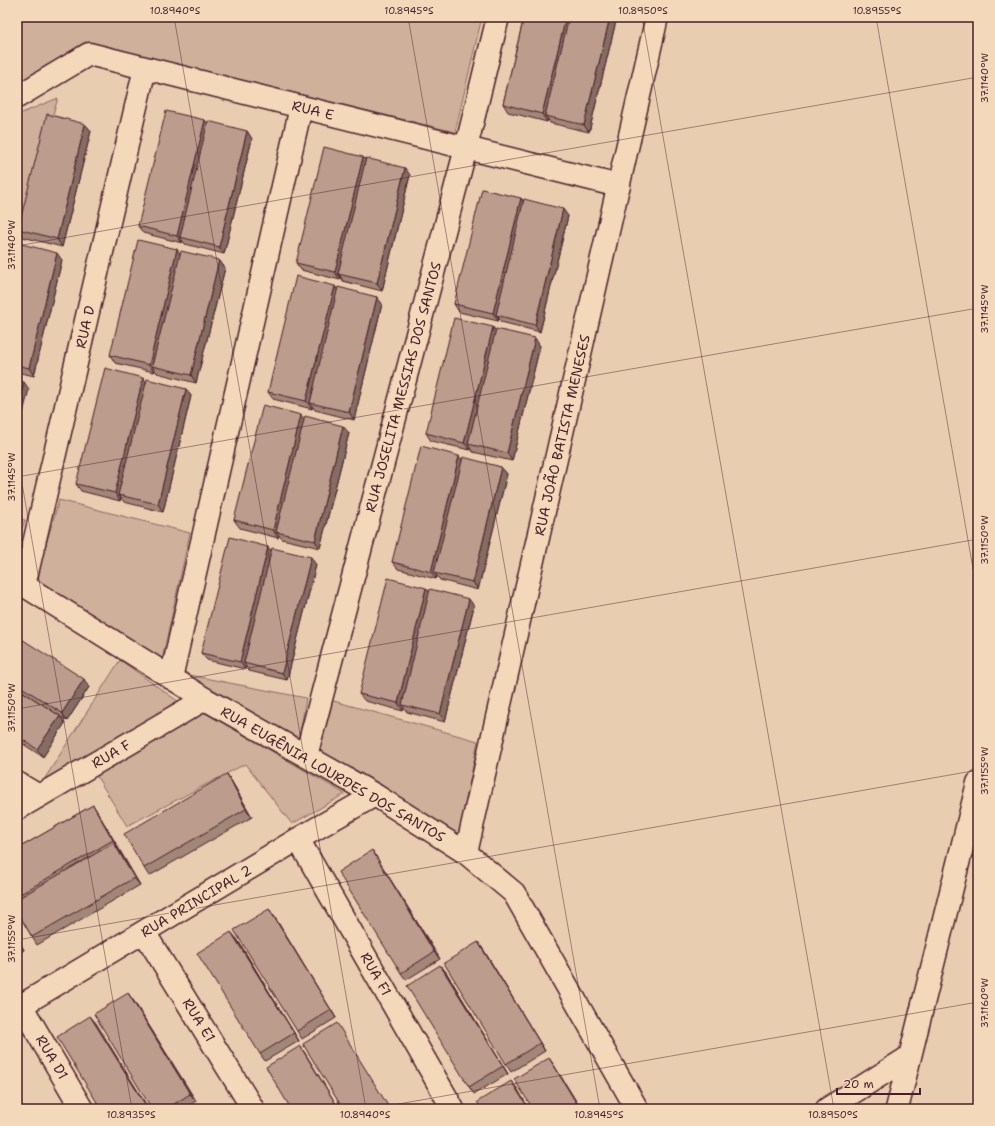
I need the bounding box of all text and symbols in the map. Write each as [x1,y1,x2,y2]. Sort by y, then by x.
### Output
text: 10.8940°S [150,4,201,17]
text: 10.8945°S [384,4,434,17]
text: 10.8950°S [618,4,668,17]
text: 10.8955°S [853,4,902,17]
text: 37.1140°W [978,52,991,103]
street label: RUA E [290,96,336,124]
text: 37.1140°W [5,219,18,270]
street label: RUA JOSELITA MESSIAS DOS SANTOS [361,260,445,514]
text: 37.1145°W [978,284,991,334]
street label: RUA D [71,304,99,350]
street label: RUA JOÃO BATISTA MENESES [529,332,594,537]
text: 37.1145°W [5,452,18,502]
text: 37.1150°W [978,515,991,565]
text: 37.1150°W [5,683,18,733]
street label: RUA EUGÊNIA LOURDES DOS SANTOS [218,702,449,846]
street label: RUA F [88,736,134,772]
text: 37.1155°W [978,746,991,795]
street label: RUA PRINCIPAL 2 [137,861,255,941]
text: 37.1155°W [5,914,18,963]
street label: RUA F1 [356,949,396,999]
text: 37.1160°W [978,977,991,1028]
street label: RUA E1 [179,995,219,1045]
street label: RUA D1 [32,1031,72,1083]
scale bar [837,1070,920,1096]
text: 20 m [843,1076,874,1092]
text: 10.8935°S [106,1108,156,1121]
text: 10.8940°S [340,1108,391,1121]
text: 10.8945°S [574,1108,624,1121]
text: 10.8950°S [808,1108,858,1121]

